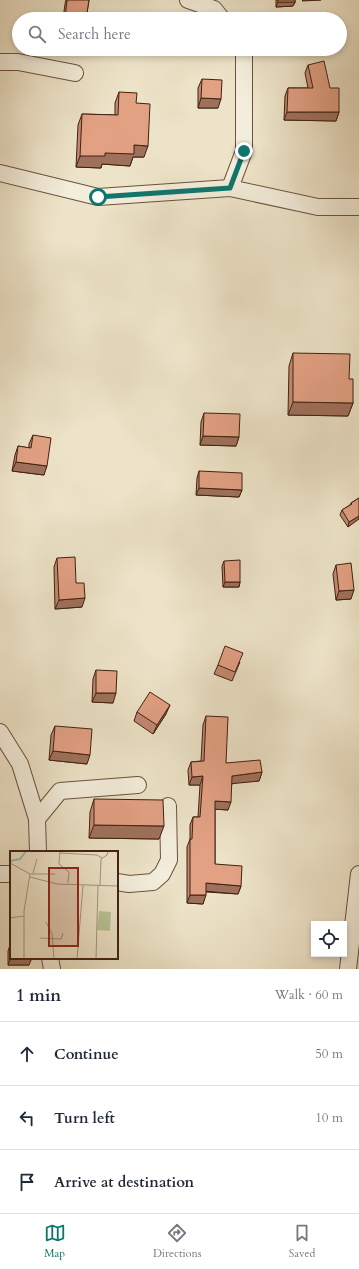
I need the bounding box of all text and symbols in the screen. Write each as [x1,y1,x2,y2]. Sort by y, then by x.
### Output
search box [12,12,347,56]
icon: search [26,23,48,45]
text: Search here [58,24,131,44]
route end [235,142,253,160]
route start [89,188,107,206]
inset map [10,851,118,959]
map controls [311,921,347,957]
button: locate [311,921,347,957]
text: 1 min [16,984,61,1007]
text: Walk · 60 m [275,986,343,1004]
icon: ahead [16,1043,38,1065]
text: Continue [54,1044,119,1064]
text: 50 m [315,1045,343,1063]
icon: left [16,1107,38,1129]
text: Turn left [54,1108,115,1128]
text: 10 m [315,1109,343,1127]
icon: arrive [16,1171,38,1193]
text: Arrive at destination [54,1172,194,1192]
tab: Map [44,1222,66,1261]
tab: Directions [153,1222,201,1261]
tab: Saved [289,1222,315,1261]

